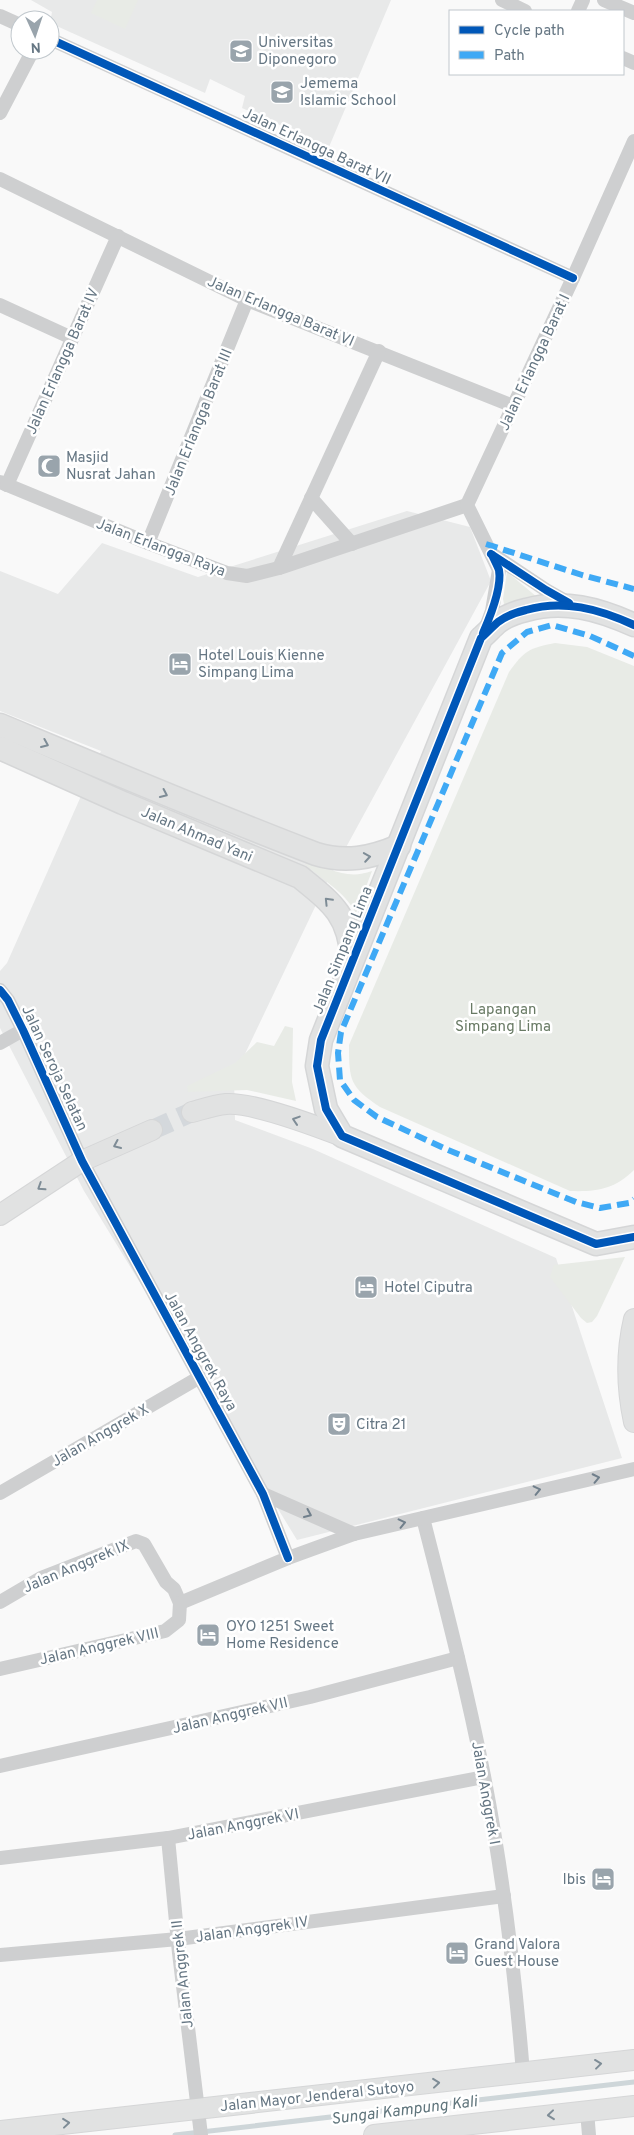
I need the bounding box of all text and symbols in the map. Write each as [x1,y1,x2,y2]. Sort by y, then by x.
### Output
north arrow [10,10,60,60]
legend [449,10,624,75]
text: Cycle path [494,22,565,41]
place label: Universitas Diponegoro [258,34,337,70]
text: N [30,38,41,55]
school or university icon: Universitas Diponegoro [228,38,254,64]
text: Path [494,47,525,66]
place label: Jemema Islamic School [300,75,396,111]
school or university icon: Jemema Islamic School [269,79,295,105]
street label: Jalan Erlangga Barat VII [239,105,394,190]
street label: Jalan Erlangga Barat VI [204,273,357,352]
street label: Jalan Erlangga Barat IV [23,285,104,438]
street label: Jalan Erlangga Barat I [495,291,575,434]
street label: Jalan Erlangga Barat III [161,346,238,499]
place label: Masjid Nusrat Jahan [66,449,156,485]
mosque icon: Masjid Nusrat Jahan [36,453,62,479]
street label: Jalan Erlangga Raya [93,515,228,582]
place label: Hotel Louis Kienne Simpang Lima [198,647,325,683]
hotel icon: Hotel Louis Kienne Simpang Lima [167,651,193,677]
one-way arrow [40,738,49,748]
one-way arrow [159,787,168,798]
street label: Jalan Ahmad Yani [138,803,255,867]
one-way arrow [362,852,371,862]
street label: Jalan Simpang Lima [309,884,378,1017]
one-way arrow [325,898,334,907]
park label: Lapangan Simpang Lima [455,1001,551,1037]
street label: Jalan Seroja Selatan [16,1003,91,1134]
one-way arrow [292,1116,301,1126]
one-way arrow [113,1139,122,1150]
one-way arrow [37,1181,46,1191]
hotel icon: Hotel Ciputra [353,1274,379,1300]
place label: Hotel Ciputra [384,1279,473,1298]
street label: Jalan Anggrek Raya [159,1289,240,1415]
street label: Jalan Anggrek X [49,1401,153,1472]
theatre icon: Citra 21 [326,1411,352,1437]
place label: Citra 21 [356,1416,406,1435]
one-way arrow [591,1473,600,1483]
one-way arrow [533,1485,542,1496]
one-way arrow [303,1507,312,1518]
one-way arrow [397,1518,406,1529]
street label: Jalan Anggrek IX [21,1536,133,1598]
place label: OYO 1251 Sweet Home Residence [226,1618,339,1654]
hotel icon: OYO 1251 Sweet Home Residence [195,1622,221,1648]
street label: Jalan Anggrek VIII [38,1624,161,1670]
street label: Jalan Anggrek VII [171,1694,290,1739]
street label: Jalan Anggrek I [466,1740,503,1846]
street label: Jalan Anggrek VI [186,1805,301,1846]
hotel icon: Ibis [590,1866,616,1892]
place label: Ibis [562,1871,586,1890]
street label: Jalan Anggrek IV [194,1913,310,1948]
street label: Jalan Anggrek II [168,1919,199,2029]
place label: Grand Valora Guest House [474,1936,560,1972]
hotel icon: Grand Valora Guest House [444,1940,470,1966]
one-way arrow [594,2059,602,2070]
one-way arrow [432,2077,440,2088]
street label: Jalan Mayor Jenderal Sutoyo [219,2078,415,2117]
water label: Sungai Kampung Kali [330,2092,480,2130]
one-way arrow [546,2109,554,2120]
one-way arrow [62,2118,70,2129]

